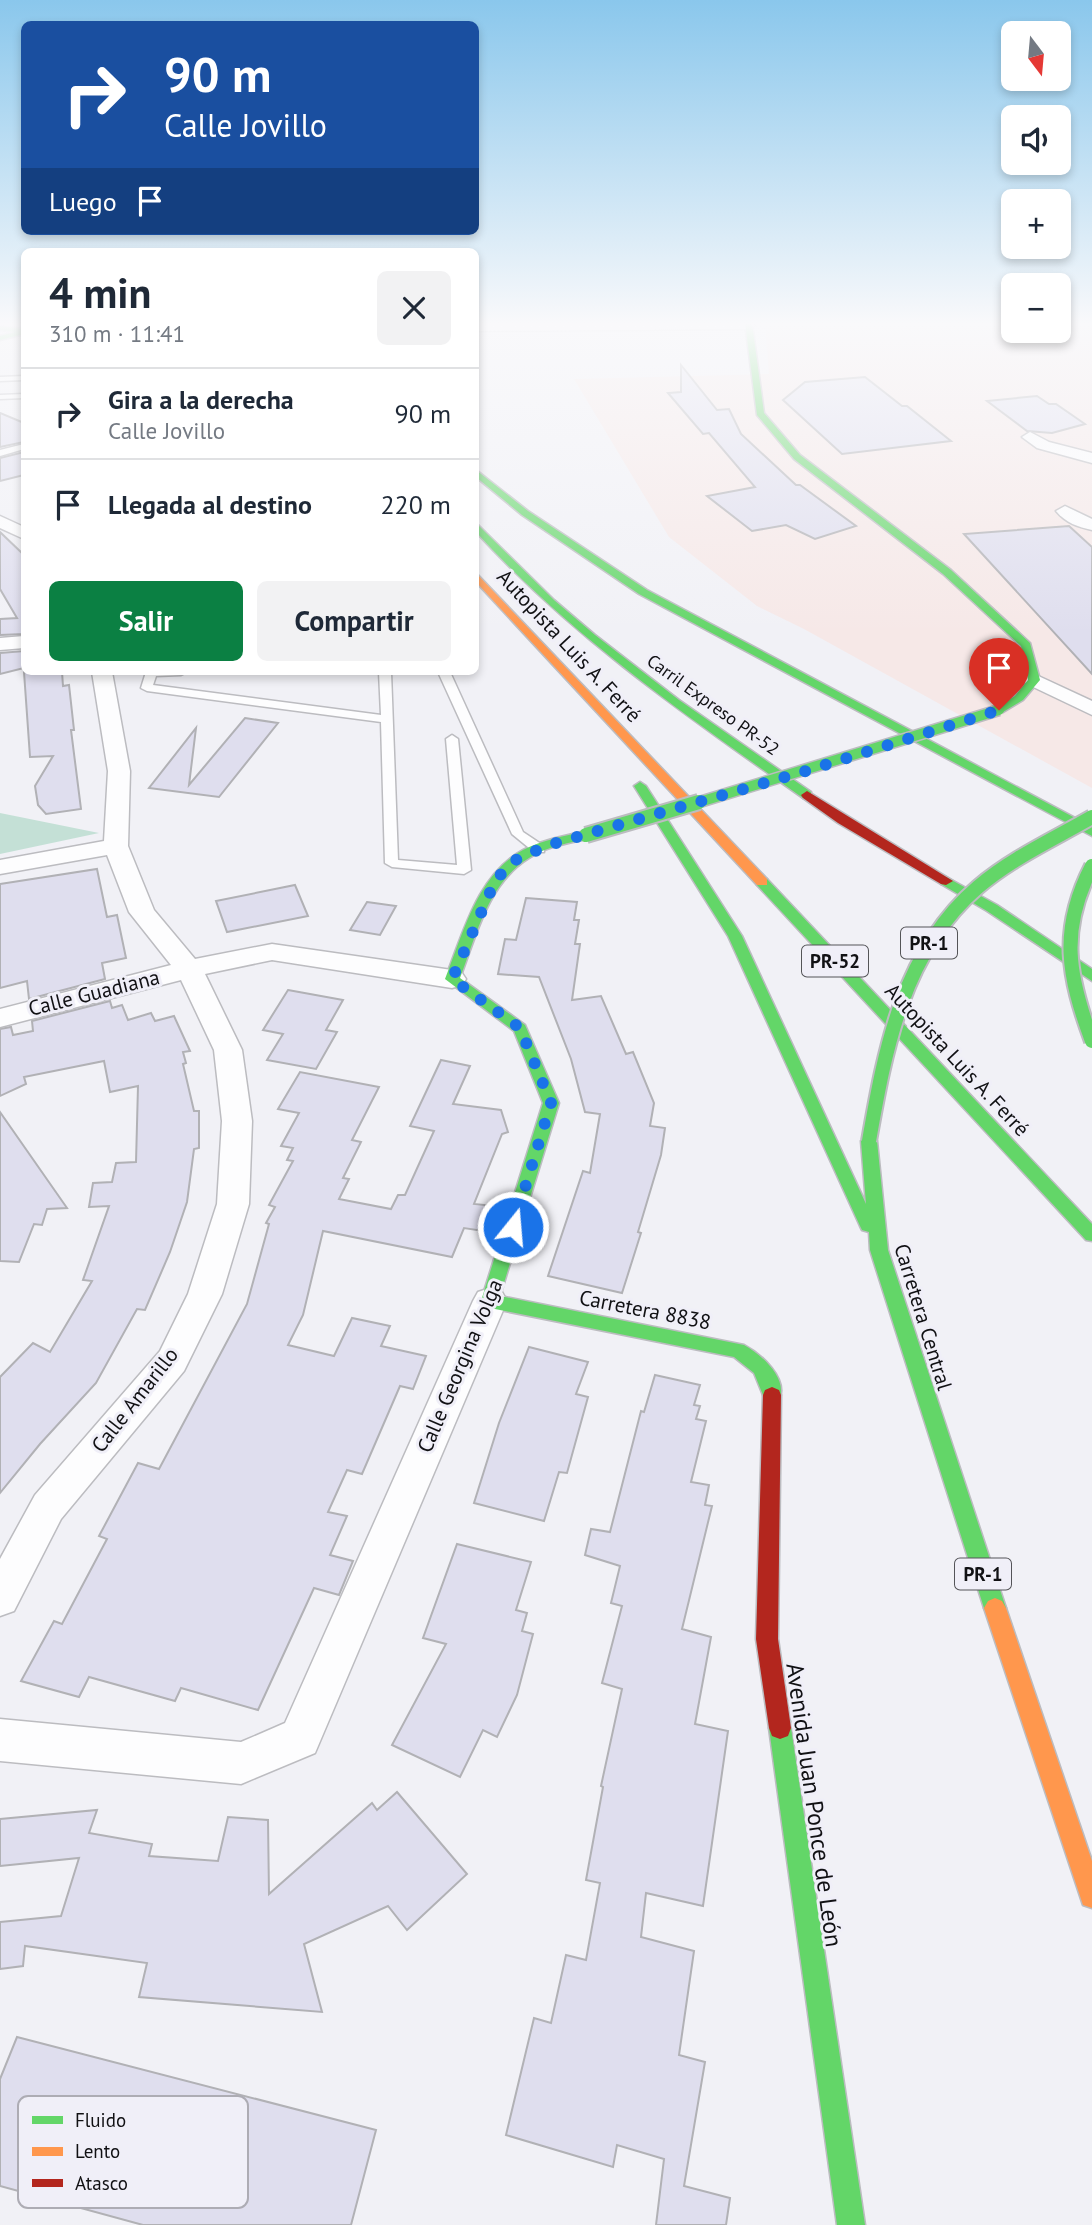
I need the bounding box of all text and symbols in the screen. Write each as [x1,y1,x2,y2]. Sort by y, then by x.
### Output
north arrow [1001,21,1071,91]
map controls [1001,21,1071,343]
text: 90 m [164,42,271,106]
icon: right [49,49,140,140]
text: Calle Jovillo [164,104,327,146]
button: sound [1001,105,1071,175]
icon: arrive [131,182,169,220]
text: Luego [49,185,117,218]
button: + [1001,189,1071,259]
text: 4 min [49,265,151,320]
button: close [377,271,451,345]
button: − [1001,273,1071,343]
text: 310 m · 11:41 [49,319,185,348]
text: Gira a la derecha [108,383,294,416]
icon: right [49,395,87,433]
text: 90 m [395,397,451,430]
text: Calle Jovillo [108,416,225,445]
icon: arrive [49,486,87,524]
text: Llegada al destino [108,488,312,521]
text: 220 m [380,488,451,521]
street label: Autopista Luis A. Ferré [491,563,647,728]
button: Salir [49,581,243,661]
button: Compartir [257,581,451,661]
pin [969,638,1029,710]
street label: Carril Expreso PR-52 [643,649,784,760]
icon: arrive [980,649,1018,687]
road number: PR-1 [901,928,957,959]
road number: PR-52 [802,945,868,976]
street label: Calle Guadiana [25,963,162,1022]
street label: Autopista Luis A. Ferré [879,977,1035,1142]
position arrow [476,1190,550,1264]
street label: Carretera Central [888,1240,959,1393]
street label: Calle Georgina Volga [411,1275,508,1457]
street label: Carretera 8838 [577,1284,713,1335]
street label: Calle Amarillo [85,1342,184,1458]
road number: PR-1 [955,1558,1011,1590]
street label: Avenida Juan Ponce de León [779,1661,850,1949]
legend [18,2096,248,2208]
text: Fluido [75,2108,126,2132]
text: Lento [75,2139,120,2163]
text: Atasco [75,2171,128,2195]

